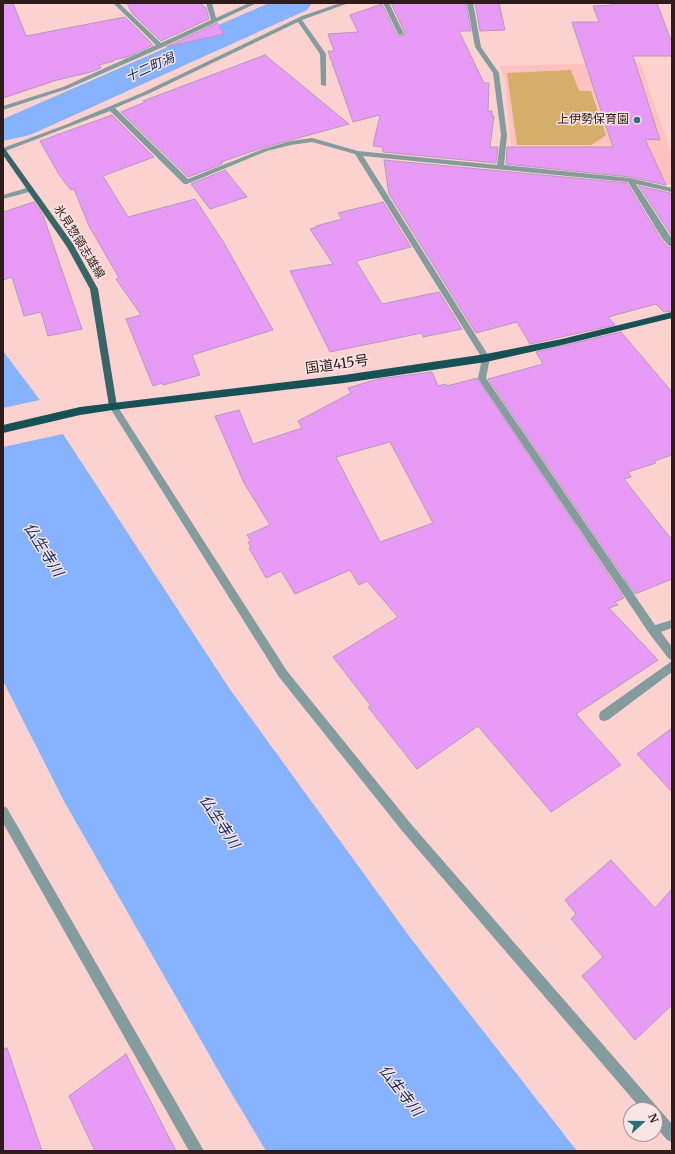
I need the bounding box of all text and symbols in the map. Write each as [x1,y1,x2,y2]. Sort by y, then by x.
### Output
water label: 十二町潟 [123,50,177,86]
place label: 上伊勢保育園 [557,113,629,127]
marker: 上伊勢保育園 [632,115,642,125]
street label: 氷見惣領志雄線 [51,203,107,281]
street label: 国道415号 [304,352,370,378]
water label: 仏生寺川 [19,520,67,580]
water label: 仏生寺川 [195,792,243,852]
water label: 仏生寺川 [374,1062,426,1120]
north arrow [623,1102,663,1142]
text: N [645,1111,661,1125]

